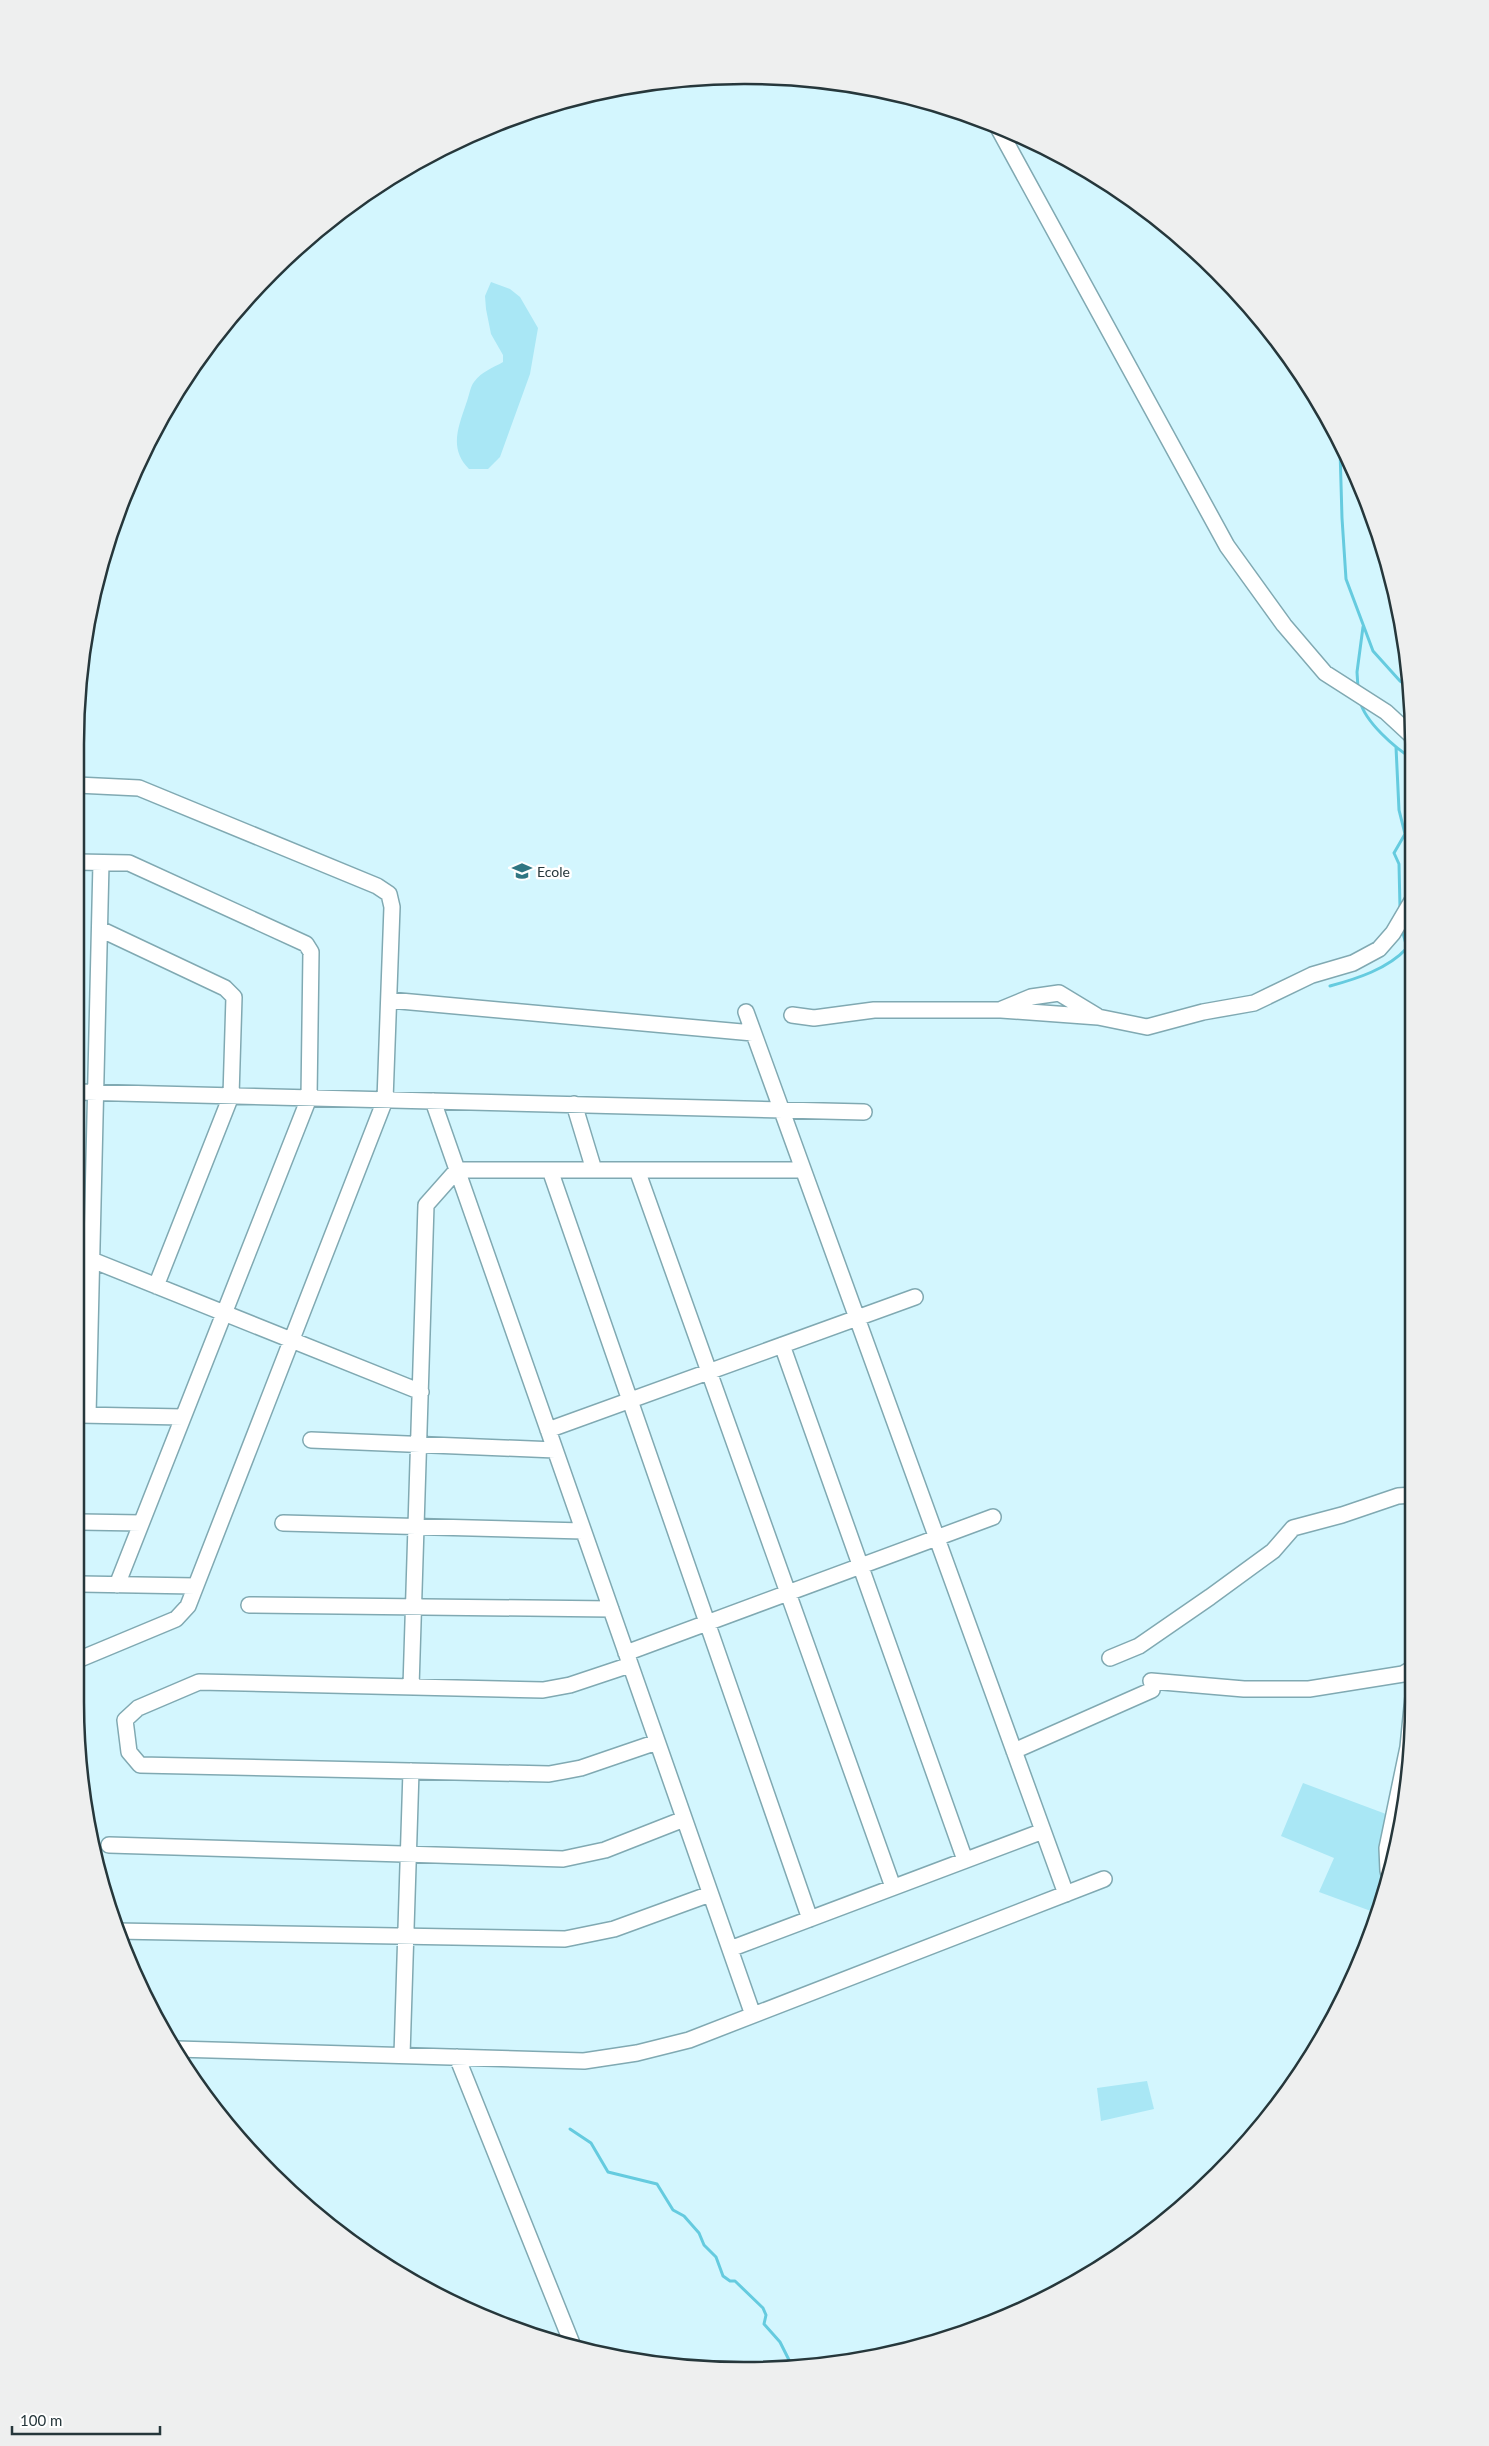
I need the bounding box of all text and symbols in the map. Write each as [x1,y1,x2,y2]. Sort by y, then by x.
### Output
school or university icon: Ecole [511,860,533,882]
place label: Ecole [537,863,570,880]
scale bar [12,2404,160,2436]
text: 100 m [20,2411,62,2429]

